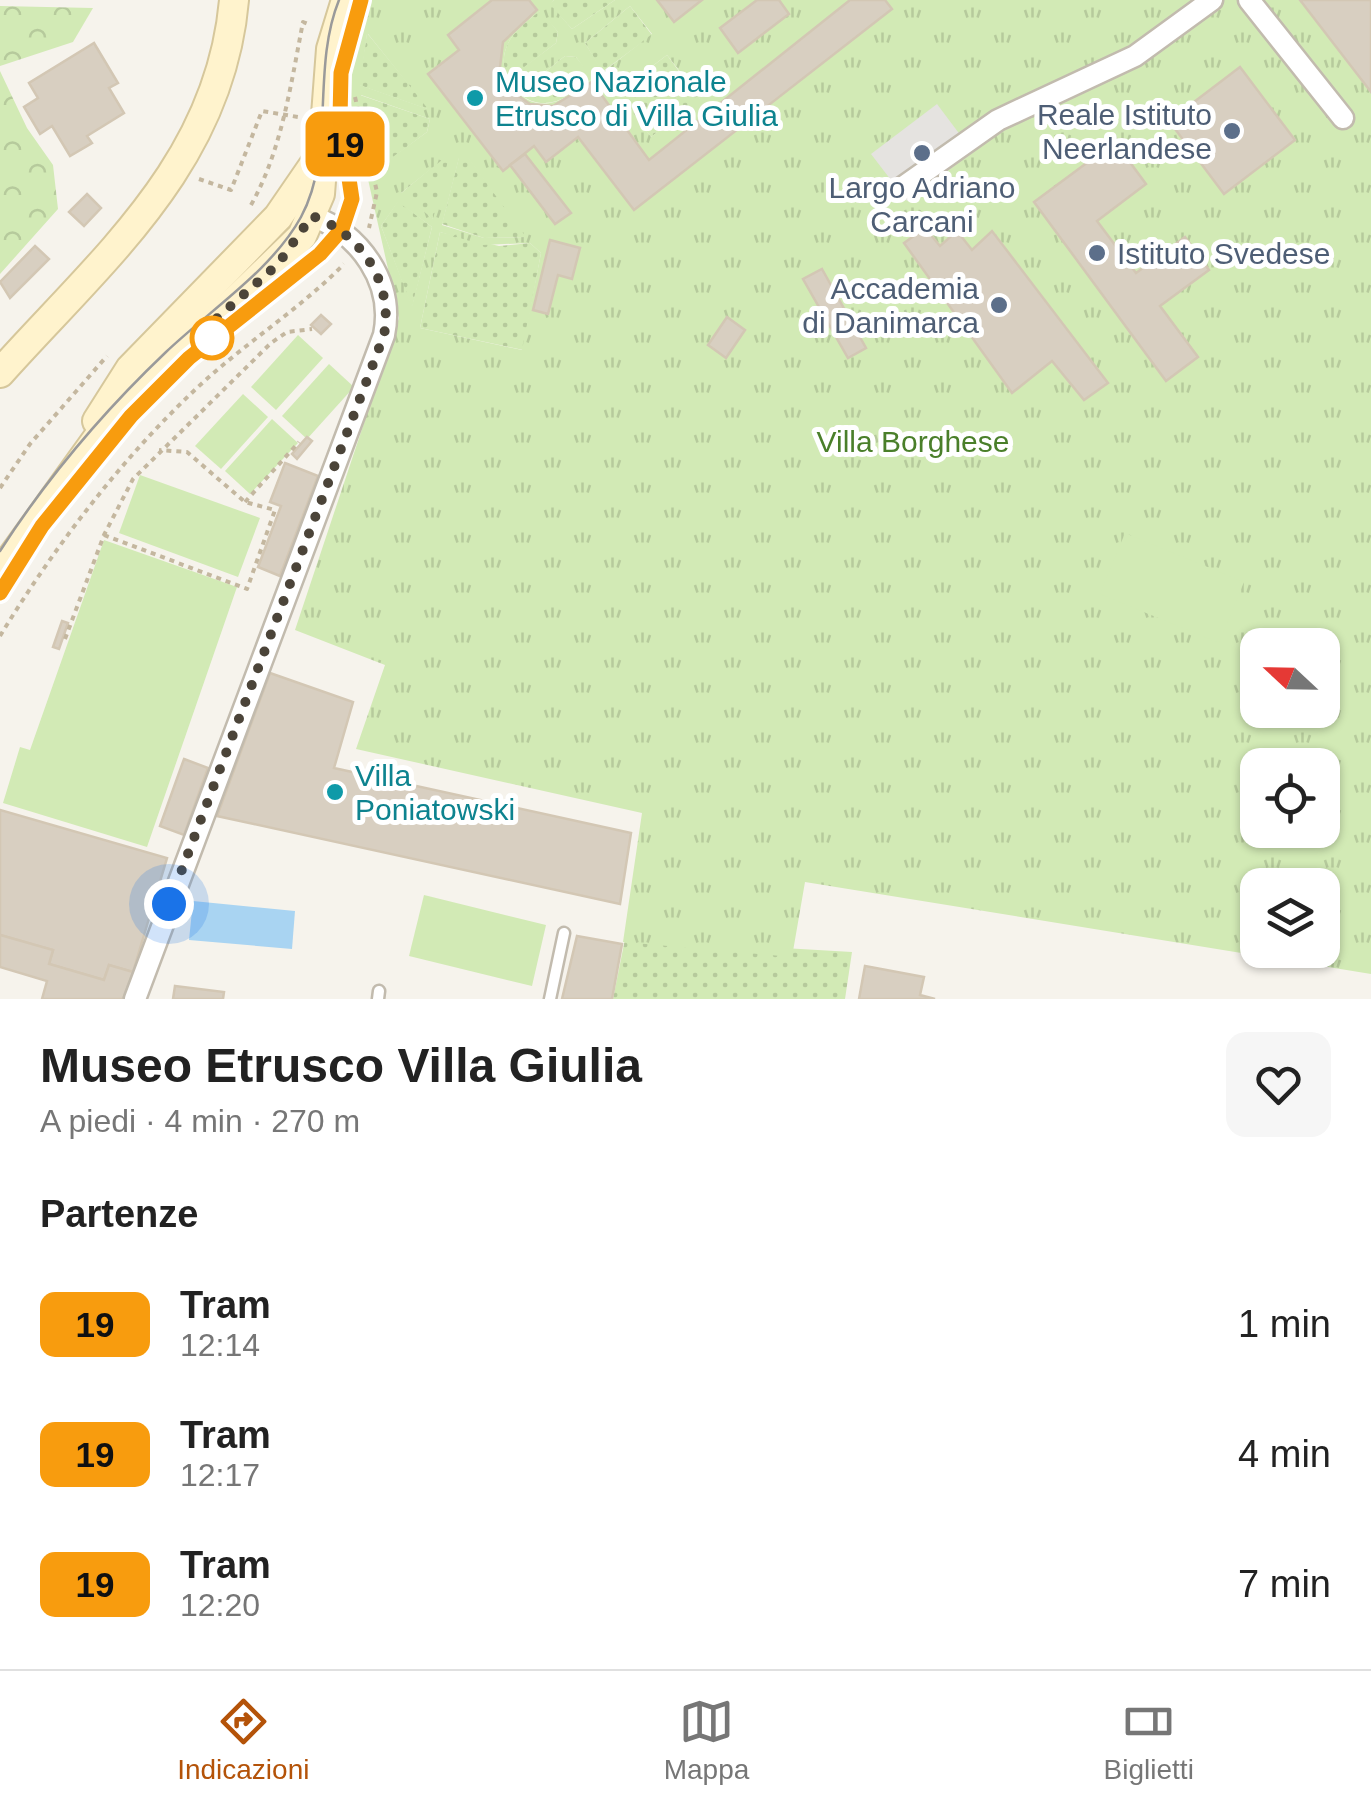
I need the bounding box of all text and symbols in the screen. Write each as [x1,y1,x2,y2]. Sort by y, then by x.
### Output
place label: Museo Nazionale Etrusco di Villa Giulia [495,65,778,132]
marker: Museo Nazionale Etrusco di Villa Giulia [464,87,486,109]
place label: Reale Istituto Neerlandese [1037,98,1212,165]
line badge: 19 [300,112,390,176]
marker: Reale Istituto Neerlandese [1221,120,1243,142]
text: 19 [326,125,364,164]
marker: Largo Adriano Carcani [911,142,933,164]
place label: Largo Adriano Carcani [829,171,1015,238]
place label: Istituto Svedese [1117,237,1330,270]
marker: Istituto Svedese [1086,242,1108,264]
place label: Accademia di Danimarca [802,272,979,339]
marker: Accademia di Danimarca [988,294,1010,316]
unlabelled marker [191,317,233,359]
park label: Villa Borghese [817,425,1009,458]
north arrow [1240,628,1340,728]
map controls [1240,628,1340,968]
button: locate [1240,748,1340,848]
place label: Villa Poniatowski [355,759,515,826]
marker: Villa Poniatowski [324,781,346,803]
button: layers [1240,868,1340,968]
your location [144,879,194,929]
button: heart [1226,1032,1331,1137]
text: Museo Etrusco Villa Giulia [40,1039,642,1092]
text: A piedi · 4 min · 270 m [40,1103,360,1139]
text: Partenze [40,1193,198,1235]
text: Tram [180,1284,271,1326]
text: 1 min [1238,1303,1331,1345]
text: 19 [76,1305,114,1344]
text: 12:14 [180,1327,260,1363]
text: Tram [180,1414,271,1456]
text: 4 min [1238,1433,1331,1475]
text: 19 [76,1435,114,1474]
text: 12:17 [180,1457,260,1493]
text: Tram [180,1544,271,1586]
text: 7 min [1238,1563,1331,1605]
text: 19 [76,1565,114,1604]
text: 12:20 [180,1587,260,1623]
tab: Indicazioni [177,1694,309,1786]
tab: Mappa [664,1694,749,1786]
tab: Biglietti [1104,1694,1194,1786]

